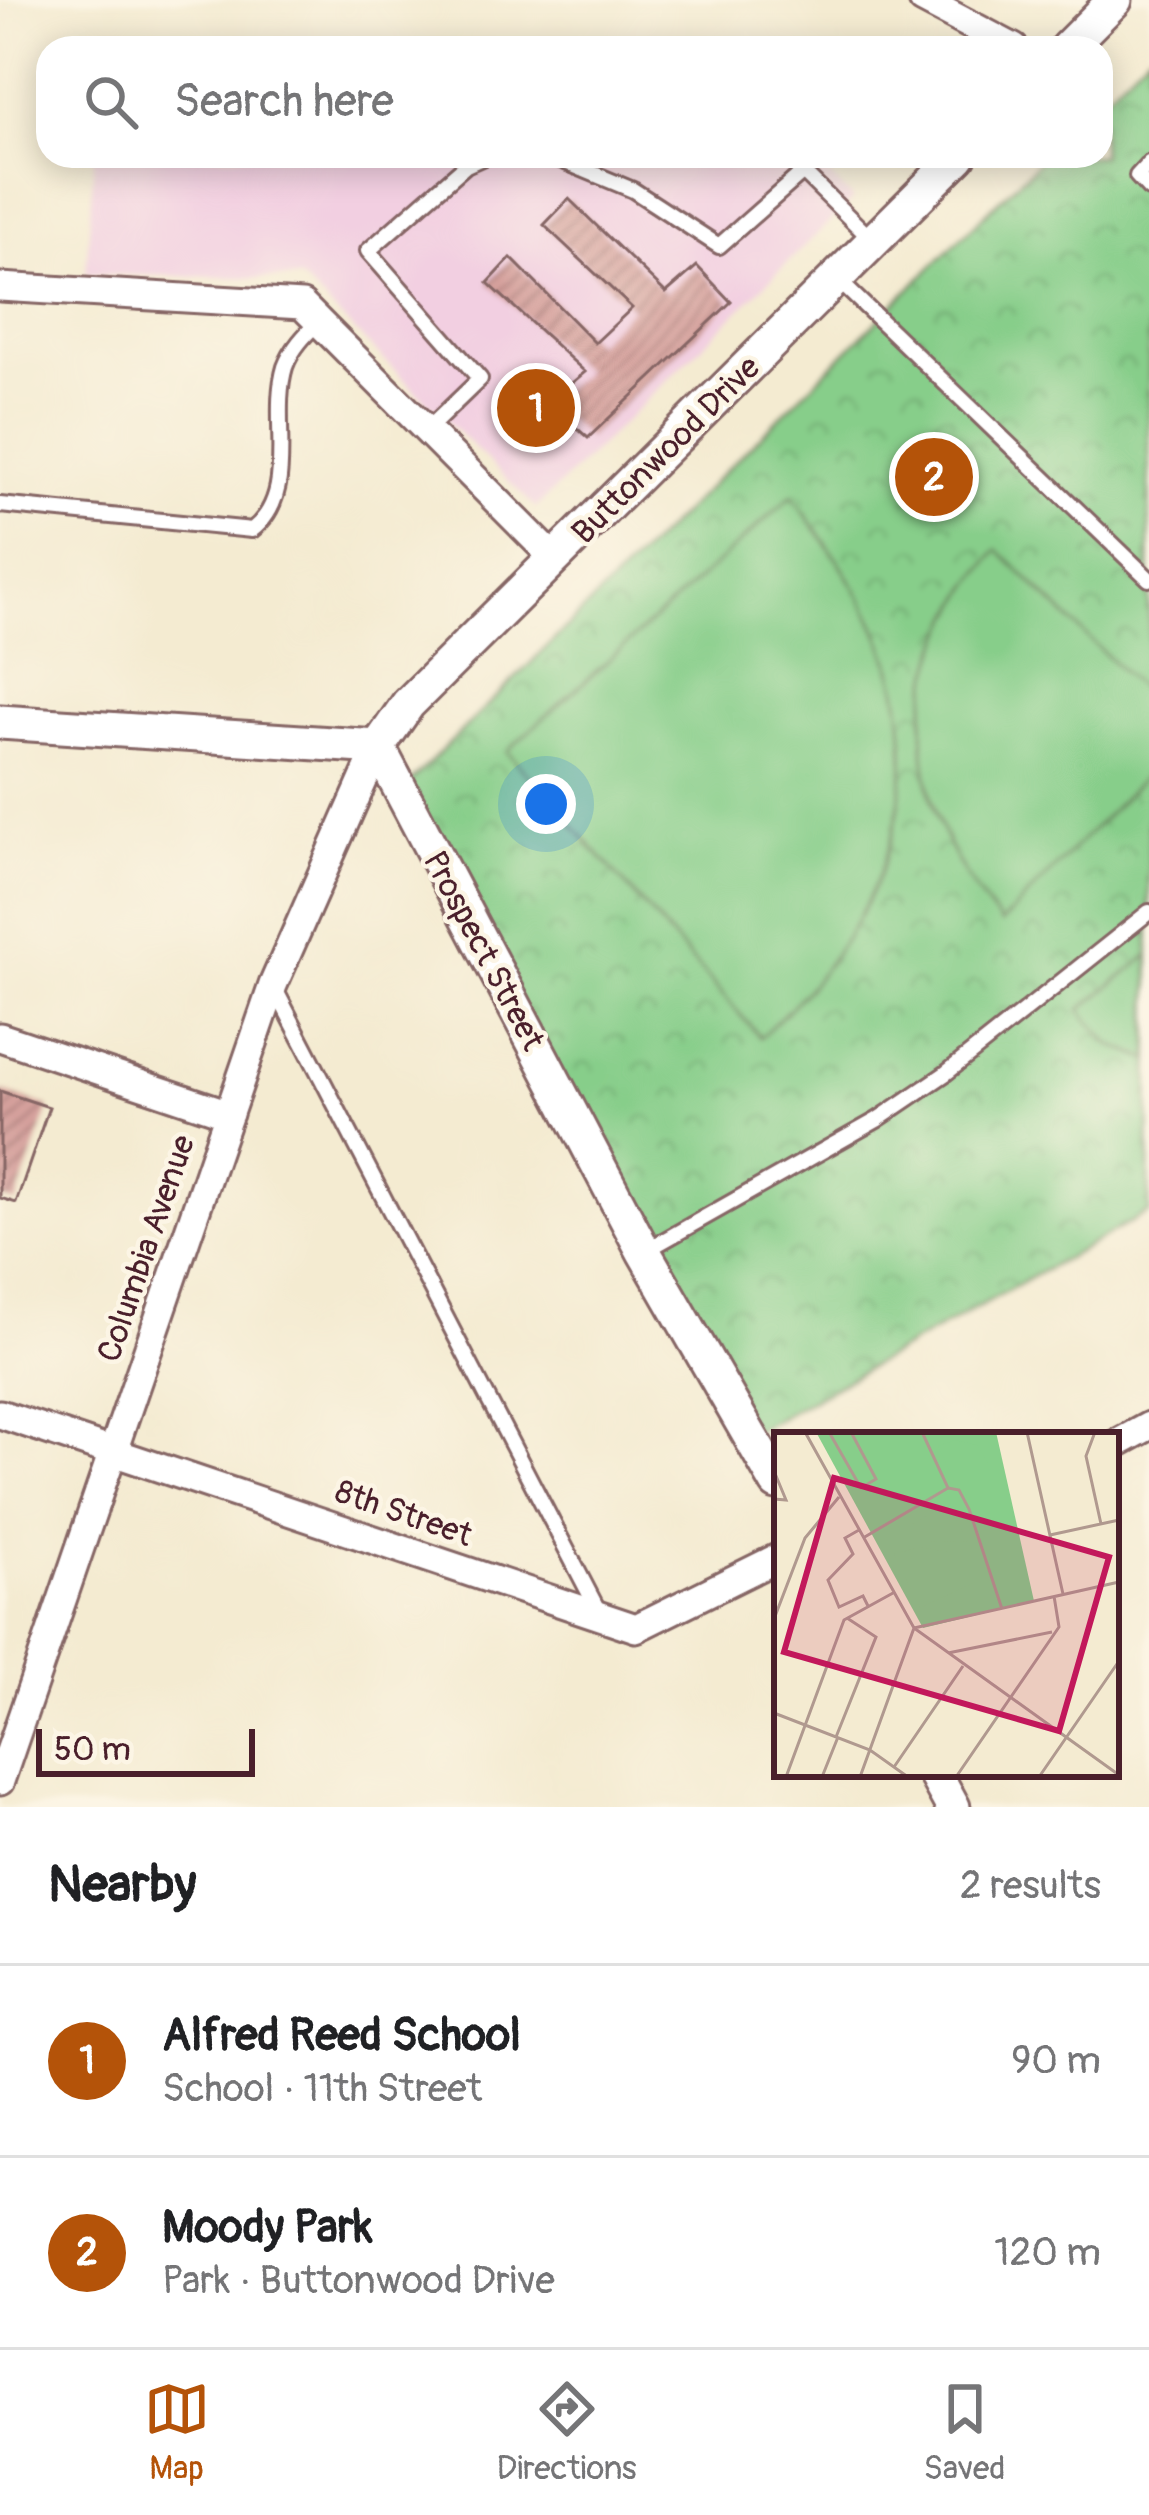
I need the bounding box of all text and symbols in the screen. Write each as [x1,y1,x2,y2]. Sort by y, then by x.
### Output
search box [36,36,1113,168]
icon: search [78,69,144,135]
text: Search here [174,74,394,130]
street label: Buttonwood Drive [563,347,769,553]
pin: 1 [497,363,575,453]
pin: 2 [895,432,973,522]
your location [516,774,576,834]
street label: Prospect Street [414,844,554,1058]
street label: Columbia Avenue [88,1130,204,1367]
inset map [774,1432,1119,1777]
street label: 8th Street [330,1471,478,1556]
scale bar [36,1723,255,1776]
text: 50 m [54,1729,131,1770]
text: Nearby [48,1853,196,1917]
text: 2 results [960,1861,1101,1910]
text: Alfred Reed School [162,2008,521,2064]
text: 1 [79,2036,95,2085]
text: 90 m [1011,2036,1101,2085]
text: School · 11th Street [162,2064,482,2113]
text: Moody Park [162,2200,373,2256]
text: 2 [76,2228,98,2277]
text: 120 m [994,2228,1101,2277]
text: Park · Buttonwood Drive [162,2256,555,2305]
tab: Map [144,2376,210,2489]
tab: Directions [497,2376,637,2489]
tab: Saved [924,2376,1005,2489]

